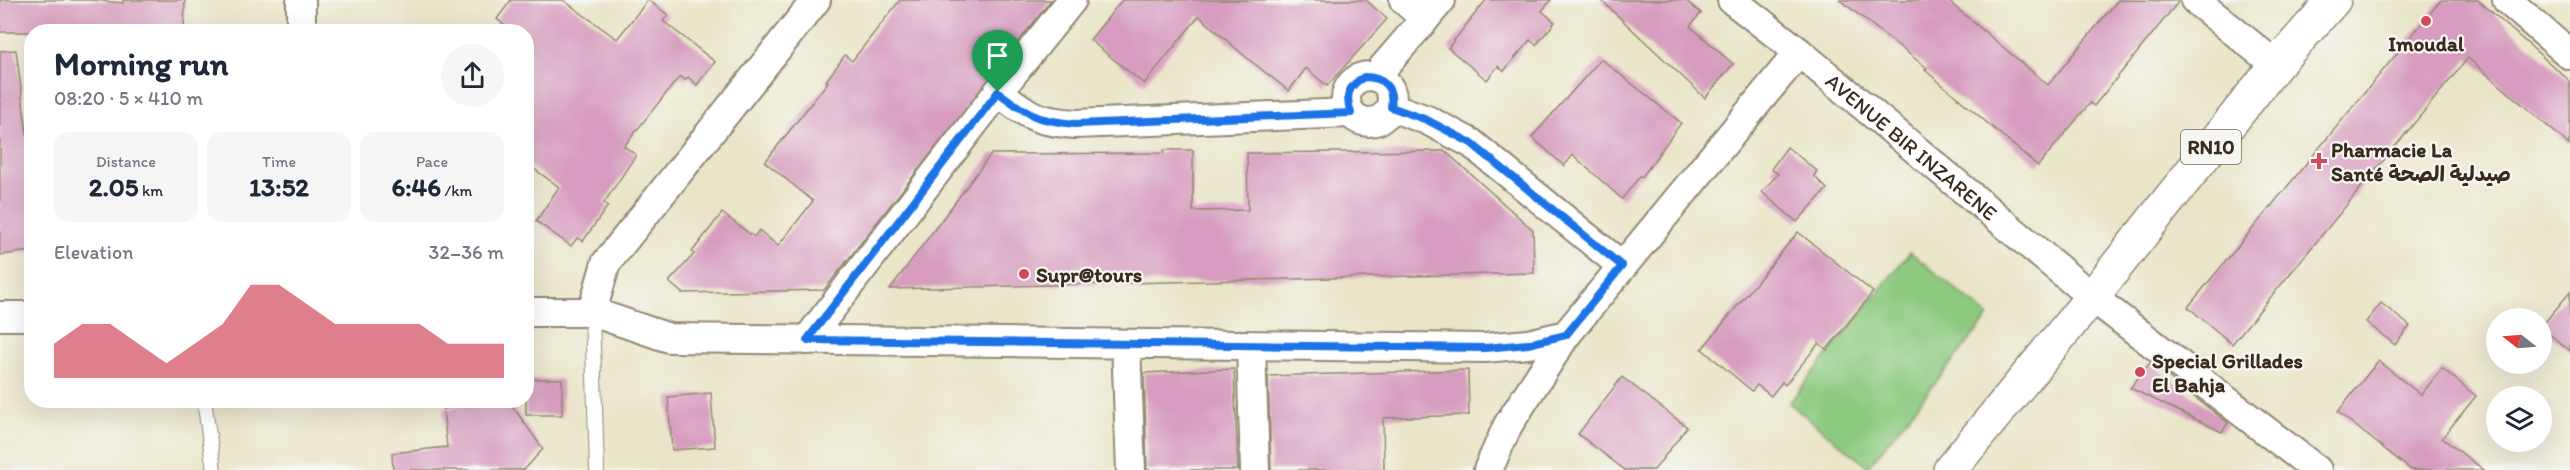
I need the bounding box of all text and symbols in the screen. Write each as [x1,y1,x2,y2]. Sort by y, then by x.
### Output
marker: Imoudal [2419,14,2433,28]
pin [972,30,1023,92]
place label: Imoudal [2388,31,2465,56]
icon: arrive [981,39,1014,72]
text: Morning run [54,44,229,83]
button: share [441,44,504,107]
street label: AVENUE BIR INZARENE [1821,68,2003,225]
text: 08:20 · 5 × 410 m [54,86,203,110]
road number: RN10 [2181,130,2241,164]
place label: Pharmacie La Santé صيدلية الصحة [2331,137,2511,187]
text: Distance [96,152,156,171]
text: Time [262,152,296,171]
text: Pace [416,152,448,171]
marker: Pharmacie La Santé صيدلية الصحة [2312,154,2326,168]
text: 2.05 [89,171,138,203]
text: 13:52 [249,171,309,203]
text: 6:46 [391,171,441,203]
text: km [138,181,163,200]
text: /km [441,181,473,200]
text: Elevation [54,240,133,264]
text: 32–36 m [429,240,504,264]
place label: Supr@tours [1036,262,1142,288]
marker: Supr@tours [1017,267,1031,281]
north arrow [2486,308,2552,374]
map controls [2486,308,2552,452]
place label: Special Grillades El Bahja [2152,348,2303,398]
marker: Special Grillades El Bahja [2133,365,2147,379]
button: layers [2486,386,2552,452]

